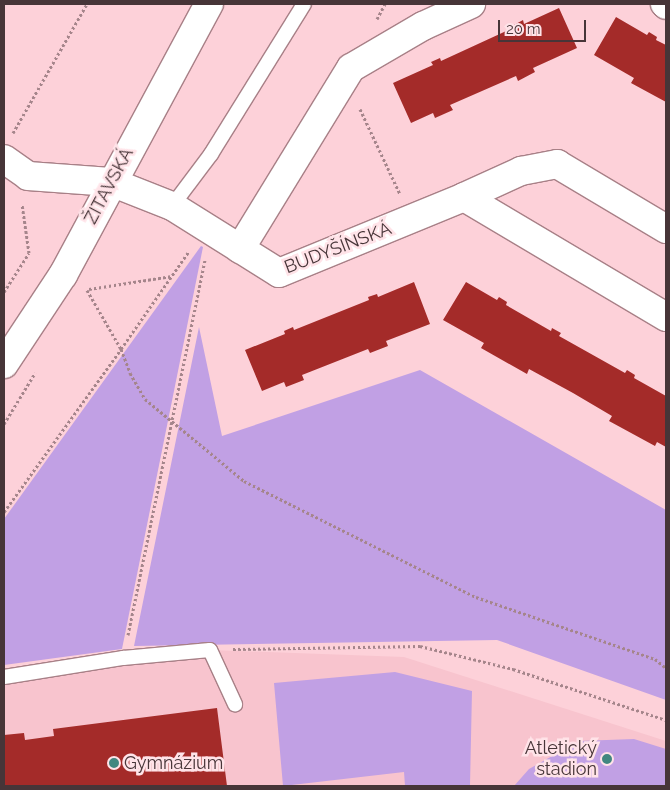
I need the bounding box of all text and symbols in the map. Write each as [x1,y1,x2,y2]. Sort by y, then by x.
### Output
scale bar [500,10,588,42]
text: 20 m [506,20,541,38]
street label: ŽITAVSKÁ [80,144,138,228]
street label: BUDYŠÍNSKÁ [281,218,395,278]
place label: Atletický stadion [525,738,597,781]
place label: Gymnázium [124,752,223,774]
marker: Atletický stadion [601,753,613,765]
marker: Gymnázium [108,757,120,769]

